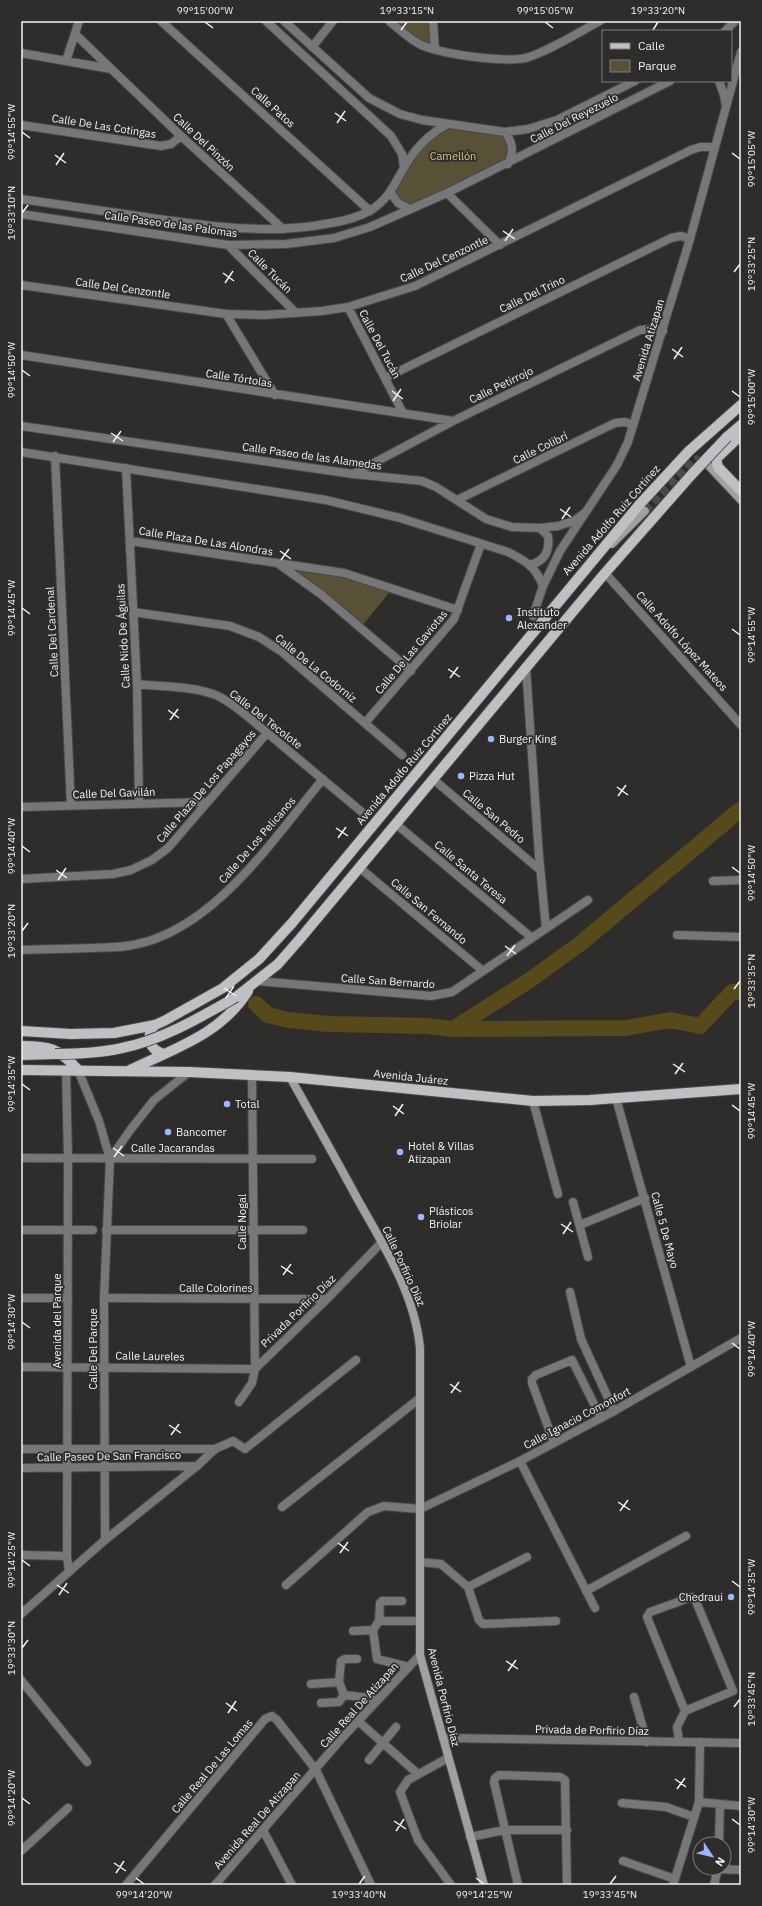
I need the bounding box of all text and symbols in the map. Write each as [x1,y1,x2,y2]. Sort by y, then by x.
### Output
text: 99°15'00"W [177,4,233,17]
text: 19°33'15"N [380,4,434,17]
text: 99°15'05"W [517,4,573,17]
text: 19°33'20"N [631,4,685,17]
legend [602,30,732,82]
text: Calle [638,38,665,53]
text: Parque [638,58,677,73]
street label: Calle Patos [248,83,298,131]
street label: Calle Del Reyezuelo [528,90,620,146]
text: 99°14'55"W [5,104,18,160]
street label: Calle Del Pinzón [170,110,238,174]
street label: Calle De Las Cotingas [51,111,157,141]
text: 99°15'05"W [745,131,758,187]
park label: Camellón [430,149,476,163]
text: 19°33'10"N [5,186,18,240]
street label: Calle Paseo de las Palomas [104,208,238,240]
street label: Calle Del Cenzontle [398,232,490,286]
text: 19°33'25"N [745,237,758,291]
street label: Calle Tucán [245,246,295,296]
street label: Calle Del Trino [497,272,567,316]
street label: Calle Del Cenzontle [75,274,171,302]
street label: Avenida Atizapan [629,297,667,383]
street label: Calle Del Tucán [356,307,404,381]
text: 99°14'50"W [5,342,18,398]
street label: Calle Petirrojo [467,363,535,407]
street label: Calle Tórtolas [205,366,273,390]
text: 99°15'00"W [745,369,758,425]
street label: Calle Colibrí [510,429,570,467]
street label: Calle Paseo de las Alamedas [241,439,383,473]
street label: Avenida Adolfo Ruiz Cortinez [559,462,663,578]
street label: Calle Plaza De Las Alondras [138,523,274,559]
text: 99°14'45"W [5,580,18,636]
street label: Calle Nido De Águilas [113,583,133,689]
street label: Calle Del Cardenal [43,586,61,678]
street label: Calle Adolfo López Mateos [633,588,731,694]
place label: Instituto Alexander [517,605,567,632]
street label: Calle De Las Gaviotas [372,607,450,697]
text: 99°14'55"W [745,607,758,663]
marker: Instituto Alexander [504,613,514,623]
street label: Calle De La Codorniz [272,631,360,705]
street label: Calle Del Tecolote [227,686,305,752]
street label: Avenida Adolfo Ruiz Cortinez [353,710,455,828]
street label: Calle Plaza De Los Papagayos [153,727,259,845]
place label: Burger King [499,732,557,746]
marker: Burger King [486,734,496,744]
place label: Pizza Hut [469,769,515,783]
marker: Pizza Hut [456,771,466,781]
street label: Calle Del Gavilán [72,785,156,801]
street label: Calle San Pedro [460,786,528,846]
street label: Calle De Los Pelicanos [216,794,298,886]
text: 99°14'40"W [5,818,18,874]
street label: Calle Santa Teresa [432,837,510,907]
text: 99°14'50"W [745,845,758,901]
street label: Calle San Fernando [388,875,470,947]
text: 19°33'20"N [5,904,18,958]
text: 19°33'35"N [745,954,758,1008]
street label: Calle San Bernardo [340,971,436,991]
text: 99°14'35"W [5,1056,18,1112]
street label: Avenida Juárez [373,1066,449,1088]
text: 99°14'45"W [745,1083,758,1139]
place label: Total [235,1097,259,1111]
marker: Total [222,1099,232,1109]
place label: Bancomer [176,1125,227,1139]
marker: Bancomer [163,1127,173,1137]
place label: Hotel & Villas Atizapan [408,1139,474,1166]
street label: Calle Jacarandas [131,1141,215,1155]
marker: Hotel & Villas Atizapan [395,1147,405,1157]
street label: Calle 5 De Mayo [648,1190,682,1270]
street label: Calle Nogal [235,1194,249,1250]
place label: Plásticos Briolar [429,1204,473,1231]
marker: Plásticos Briolar [416,1212,426,1222]
street label: Calle Porfirio Díaz [379,1224,429,1308]
street label: Privada Porfirio Díaz [258,1272,338,1350]
street label: Avenida del Parque [50,1273,64,1369]
street label: Calle Colorines [179,1281,253,1295]
text: 99°14'30"W [5,1294,18,1350]
street label: Calle Del Parque [86,1308,100,1390]
text: 99°14'40"W [745,1321,758,1377]
street label: Calle Laureles [115,1348,185,1364]
street label: Calle Ignacio Comonfort [521,1384,633,1452]
street label: Calle Paseo De San Francisco [37,1448,181,1464]
text: 99°14'25"W [5,1532,18,1588]
text: 99°14'35"W [745,1559,758,1615]
place label: Chedraui [679,1590,723,1604]
marker: Chedraui [726,1592,736,1602]
text: 19°33'30"N [5,1621,18,1675]
street label: Avenida Porfirio Díaz [425,1646,463,1748]
street label: Calle Real De Atizapan [317,1659,401,1751]
text: 19°33'45"N [745,1672,758,1726]
street label: Calle Real De Las Lomas [168,1716,256,1816]
street label: Privada de Porfirio Díaz [535,1722,649,1738]
street label: Avenida Real De Atizapan [211,1768,303,1872]
text: 99°14'20"W [5,1770,18,1826]
text: 99°14'30"W [745,1797,758,1853]
north arrow [692,1836,732,1876]
text: N [712,1854,728,1869]
text: 99°14'20"W [116,1888,172,1901]
text: 19°33'40"N [332,1888,386,1901]
text: 99°14'25"W [456,1888,512,1901]
text: 19°33'45"N [583,1888,637,1901]

